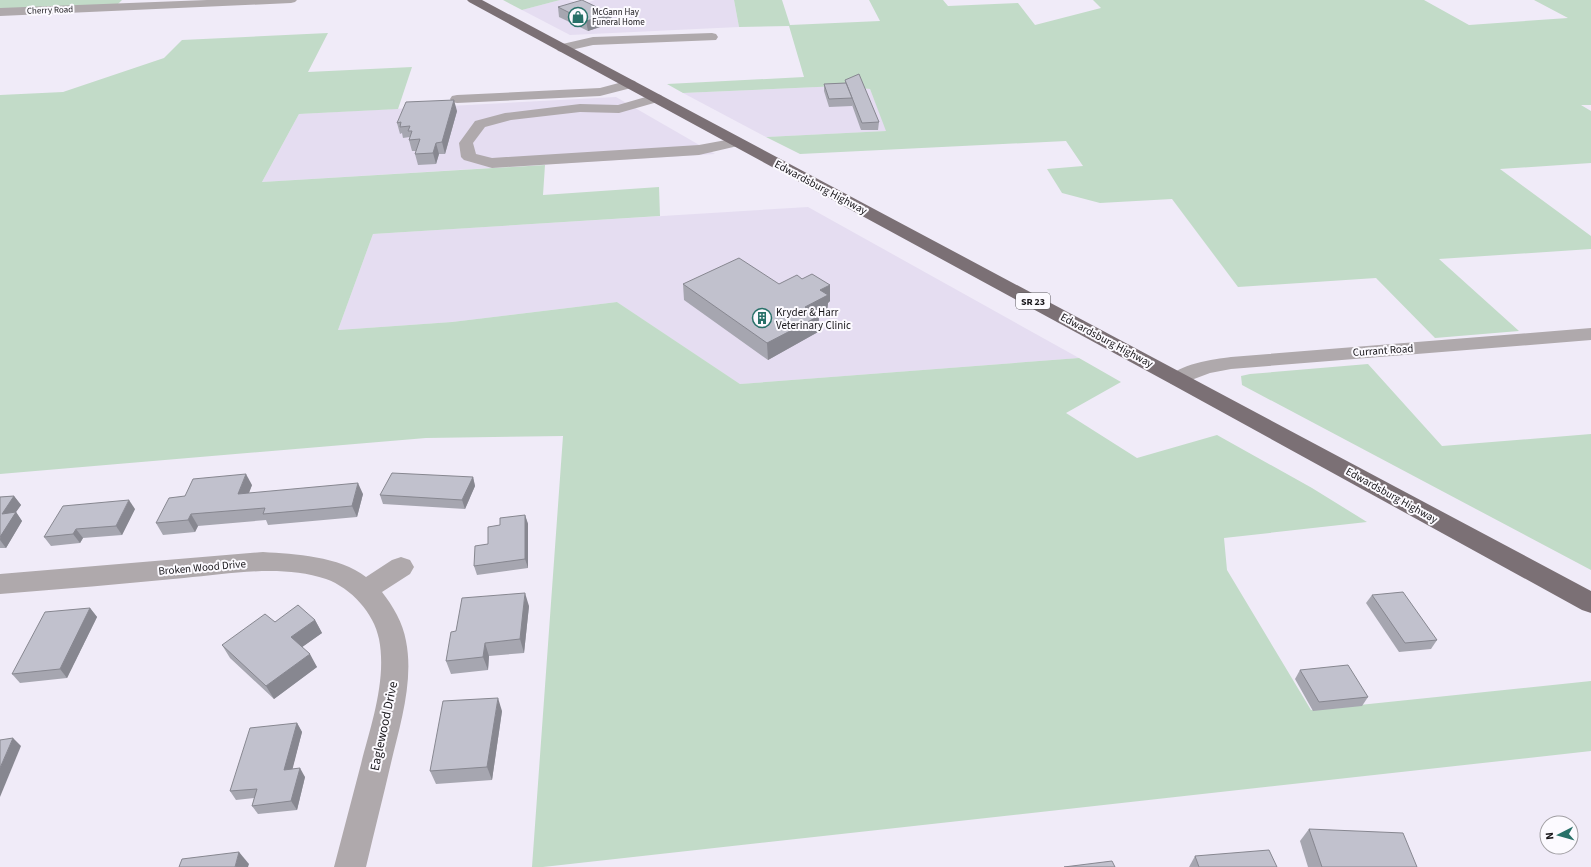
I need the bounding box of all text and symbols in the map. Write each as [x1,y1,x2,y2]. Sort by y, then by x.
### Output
street label: Cherry Road [27,3,73,18]
shop icon: McGann Hay Funeral Home [567,6,589,28]
place label: McGann Hay Funeral Home [592,6,645,29]
street label: Edwardsburg Highway [772,157,870,218]
road number: SR 23 [1016,293,1050,309]
place label: Kryder & Harr Veterinary Clinic [776,305,851,333]
building icon: Kryder & Harr Veterinary Clinic [751,307,773,329]
street label: Edwardsburg Highway [1058,310,1156,371]
street label: Currant Road [1352,341,1414,360]
street label: Edwardsburg Highway [1343,464,1440,527]
street label: Broken Wood Drive [158,556,247,579]
street label: Eaglewood Drive [366,680,402,773]
north arrow [1539,815,1579,855]
text: N [1542,832,1557,840]

